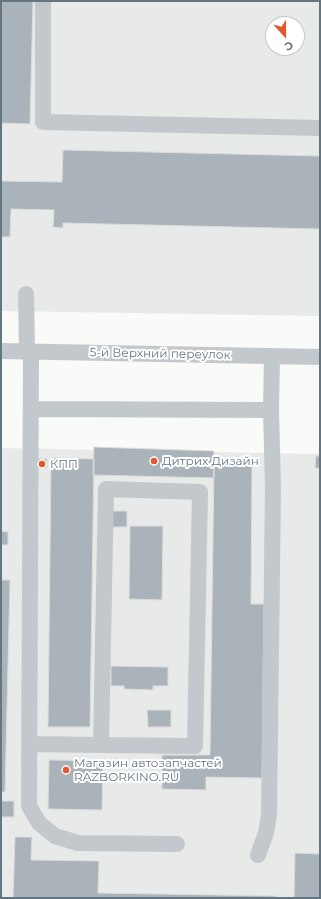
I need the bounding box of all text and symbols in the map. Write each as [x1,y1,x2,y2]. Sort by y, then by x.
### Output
north arrow [265,16,305,56]
text: С [283,38,295,54]
street label: 5-й Верхний переулок [89,346,231,362]
place label: Дитрих Дизайн [162,454,259,468]
marker: Дитрих Дизайн [149,456,159,466]
place label: КПП [50,457,78,471]
marker: КПП [37,459,47,469]
place label: Магазин автозапчастей RAZBORKINO.RU [74,756,222,784]
marker: Магазин автозапчастей RAZBORKINO.RU [61,765,71,775]

